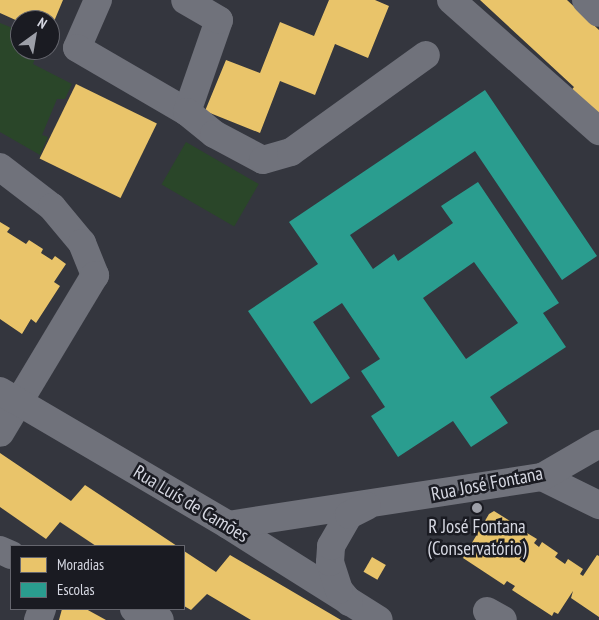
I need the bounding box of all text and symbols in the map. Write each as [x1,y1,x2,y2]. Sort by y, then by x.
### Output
north arrow [10,10,60,60]
text: N [34,13,50,33]
street label: Rua Luís de Camões [129,461,253,547]
street label: Rua José Fontana [429,462,545,506]
marker: R José Fontana (Conservatório) [471,502,483,514]
place label: R José Fontana (Conservatório) [428,516,526,560]
legend [10,545,185,610]
text: Moradias [57,555,104,574]
text: Escolas [57,580,95,599]

